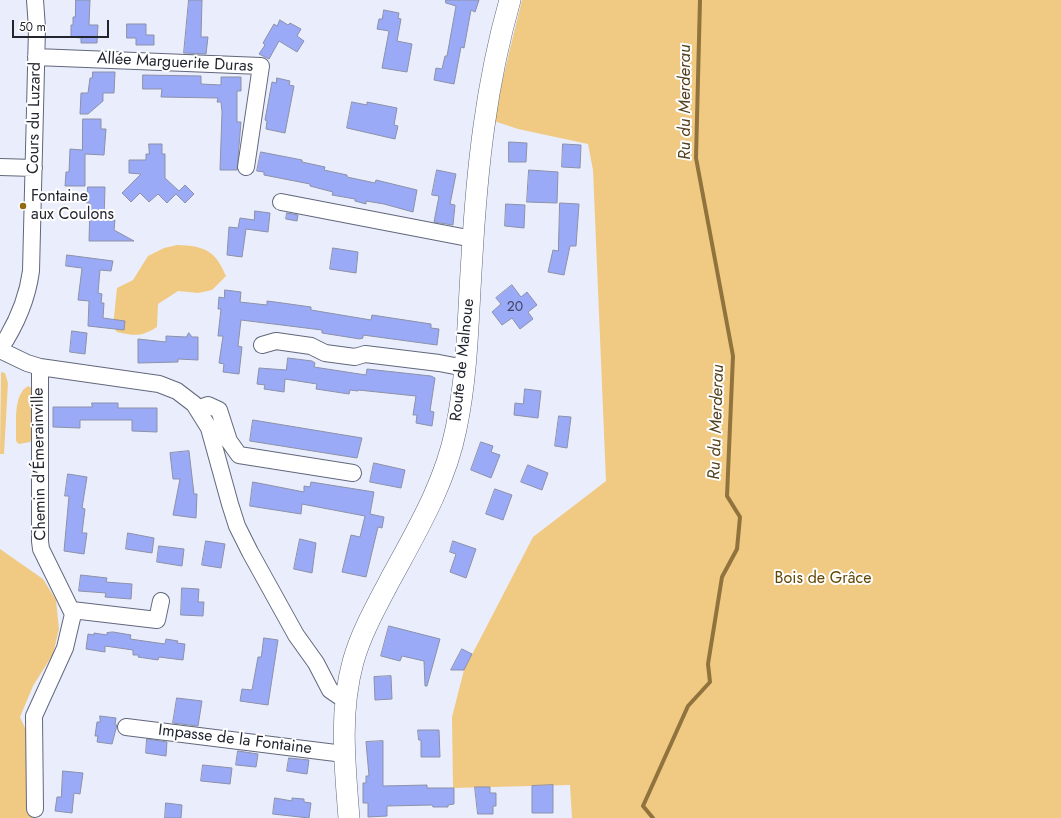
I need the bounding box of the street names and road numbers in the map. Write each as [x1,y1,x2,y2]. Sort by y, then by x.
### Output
street label: Allée Marguerite Duras [96,49,254,77]
street label: Cours du Luzard [24,62,46,174]
street label: Route de Malnoue [447,298,479,422]
street label: Chemin d'Émerainville [29,387,51,541]
street label: Impasse de la Fontaine [157,721,313,759]

